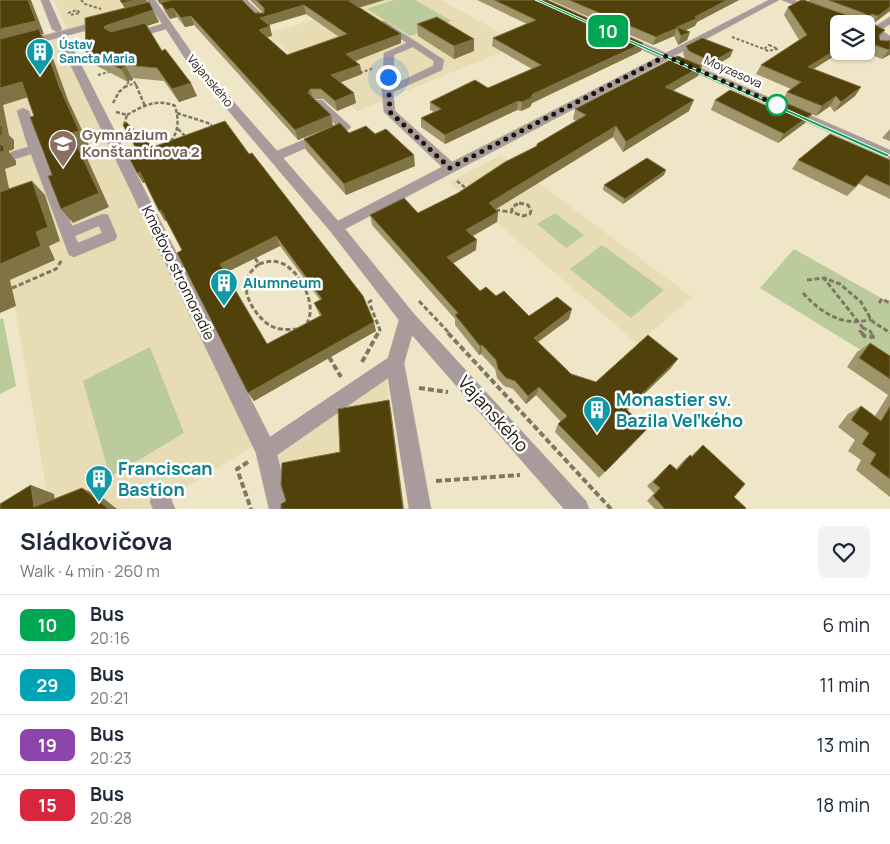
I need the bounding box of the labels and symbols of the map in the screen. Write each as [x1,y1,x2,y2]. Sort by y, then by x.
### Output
line badge: 10 [586,15,630,47]
place label: Ústav Sancta Maria [59,36,135,67]
building icon: Ústav Sancta Maria [25,37,55,76]
street label: Vajanského [183,51,237,110]
street label: Moyzesova [702,51,765,92]
your location [376,65,401,90]
unlabelled marker [766,94,788,116]
place label: Gymnázium Konštantínova 2 [82,124,200,162]
school or university icon: Gymnázium Konštantínova 2 [48,129,78,168]
street label: Kmeťovo stromoradie [137,202,220,344]
building icon: Alumneum [209,268,239,307]
place label: Alumneum [243,272,321,293]
street label: Vajanského [453,370,534,457]
place label: Monastier sv. Bazila Veľkého [616,387,743,432]
building icon: Monastier sv. Bazila Veľkého [582,395,612,434]
place label: Franciscan Bastion [118,456,213,501]
building icon: Franciscan Bastion [84,464,114,503]

